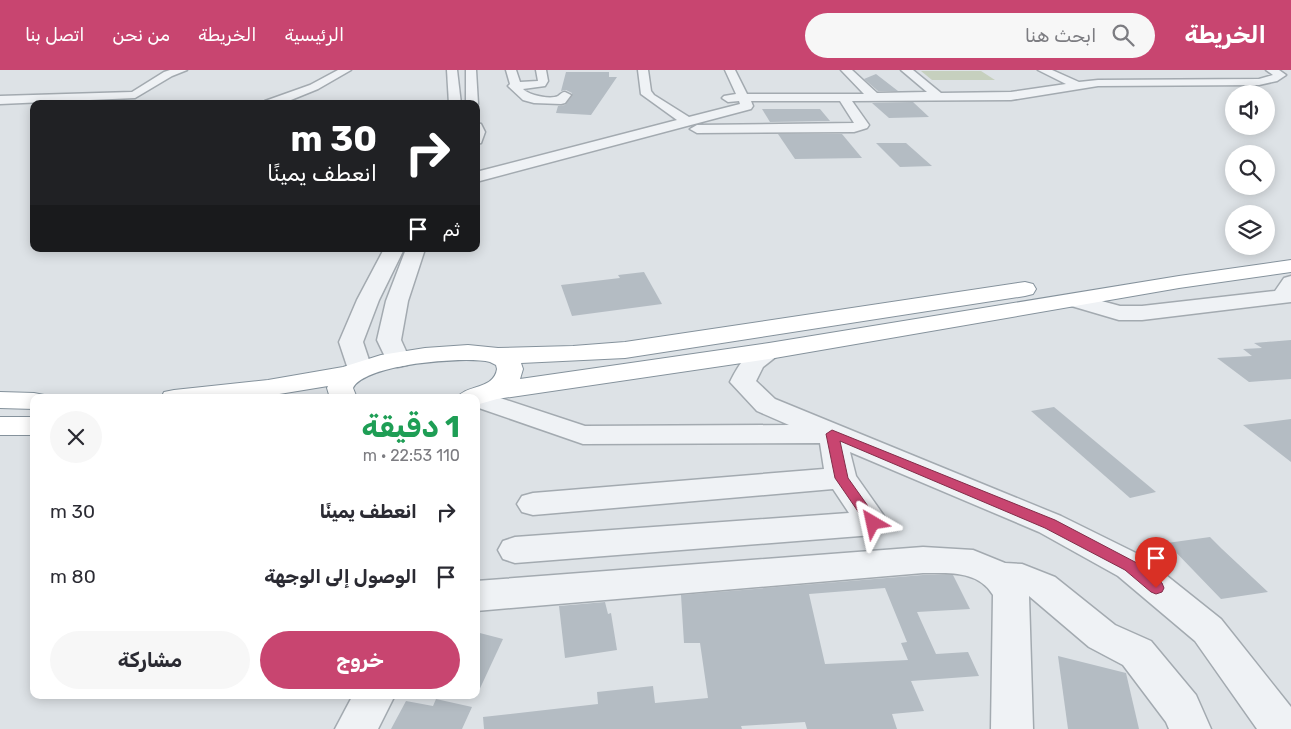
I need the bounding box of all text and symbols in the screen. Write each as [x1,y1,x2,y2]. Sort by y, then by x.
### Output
search box [805,13,1155,58]
icon: search [1109,21,1137,49]
text: الخريطة [1185,21,1266,49]
text: اتصل بنا [25,24,84,46]
text: من نحن [112,24,170,46]
text: الخريطة [198,24,256,46]
text: الرئيسية [284,24,344,46]
text: ابحث هنا [1025,24,1097,47]
map controls [1225,85,1275,255]
button: sound [1225,85,1275,135]
text: 30 m [291,118,377,160]
icon: right [395,120,460,185]
button: search [1225,145,1275,195]
text: انعطف يمينًا [267,160,377,187]
button: layers [1225,205,1275,255]
icon: arrive [404,215,432,243]
text: ثم [442,218,460,241]
text: 1 دقيقة [362,409,460,445]
button: close [50,411,102,463]
text: 110 m · 22:53 [363,446,460,465]
position arrow [846,496,898,548]
icon: right [432,498,460,526]
text: 30 m [50,500,95,523]
text: انعطف يمينًا [320,500,417,523]
pin [1135,537,1177,588]
icon: arrive [1142,544,1170,572]
icon: arrive [432,563,460,591]
text: 80 m [50,565,96,588]
text: الوصول إلى الوجهة [264,565,417,588]
button: مشاركة [50,631,250,689]
button: خروج [260,631,460,689]

